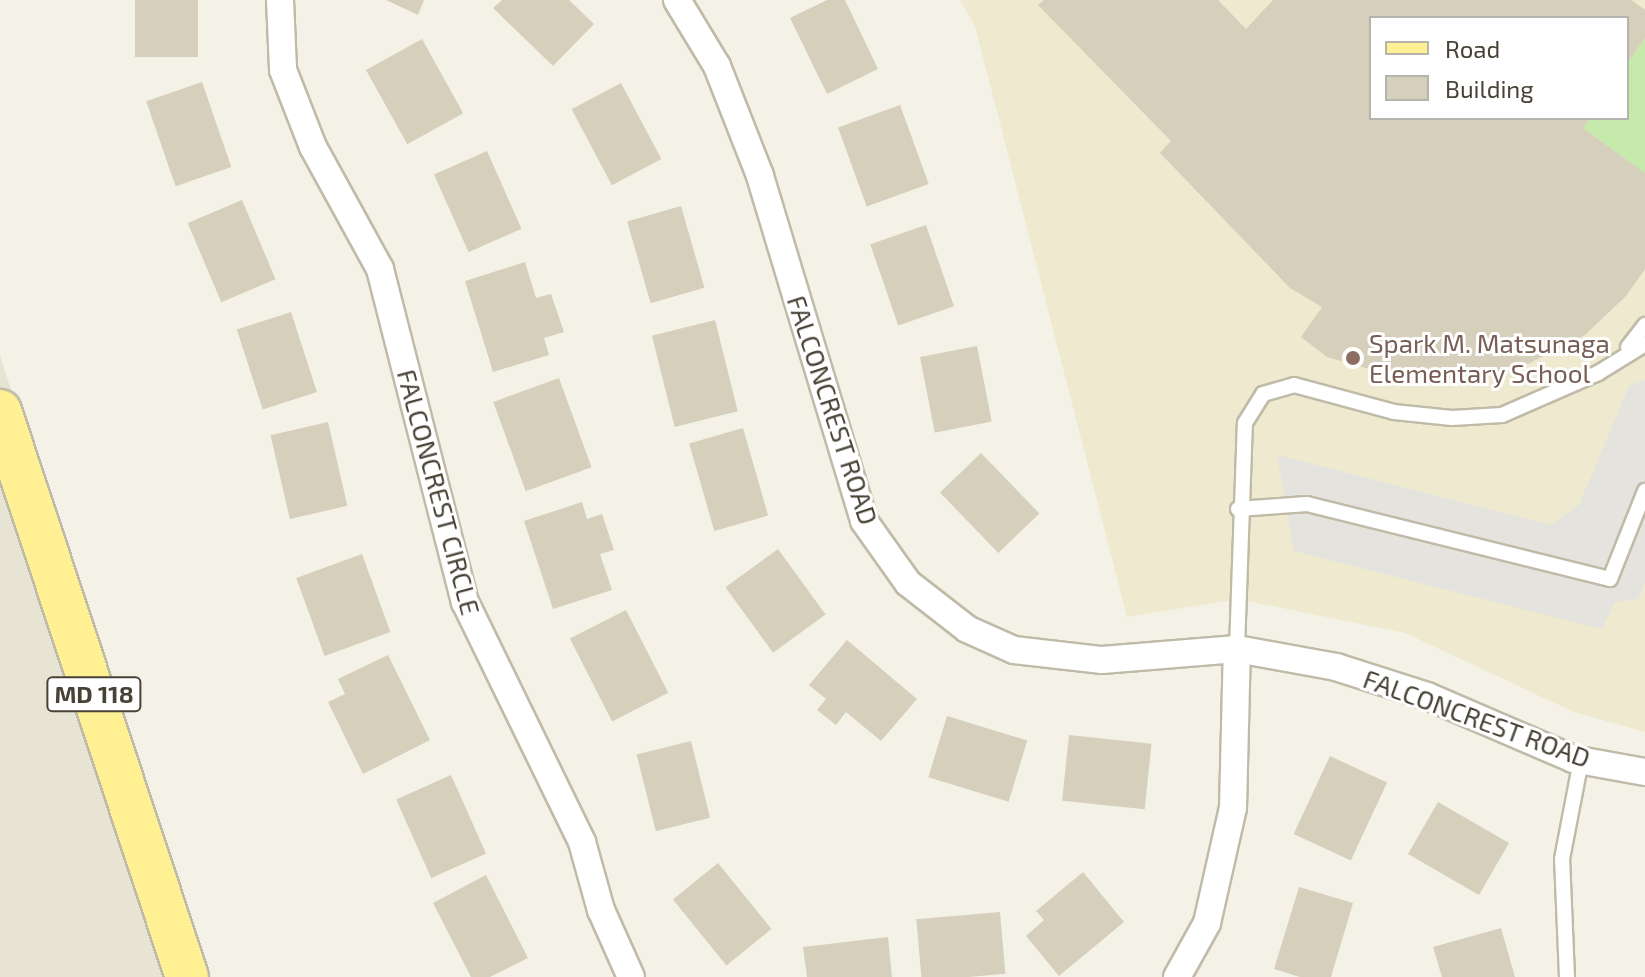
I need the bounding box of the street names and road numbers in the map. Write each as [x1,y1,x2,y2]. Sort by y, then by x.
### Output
street label: FALCONCREST ROAD [781,291,885,529]
street label: FALCONCREST CIRCLE [391,366,487,618]
street label: FALCONCREST ROAD [1359,662,1595,774]
road number: MD 118 [46,674,142,714]

